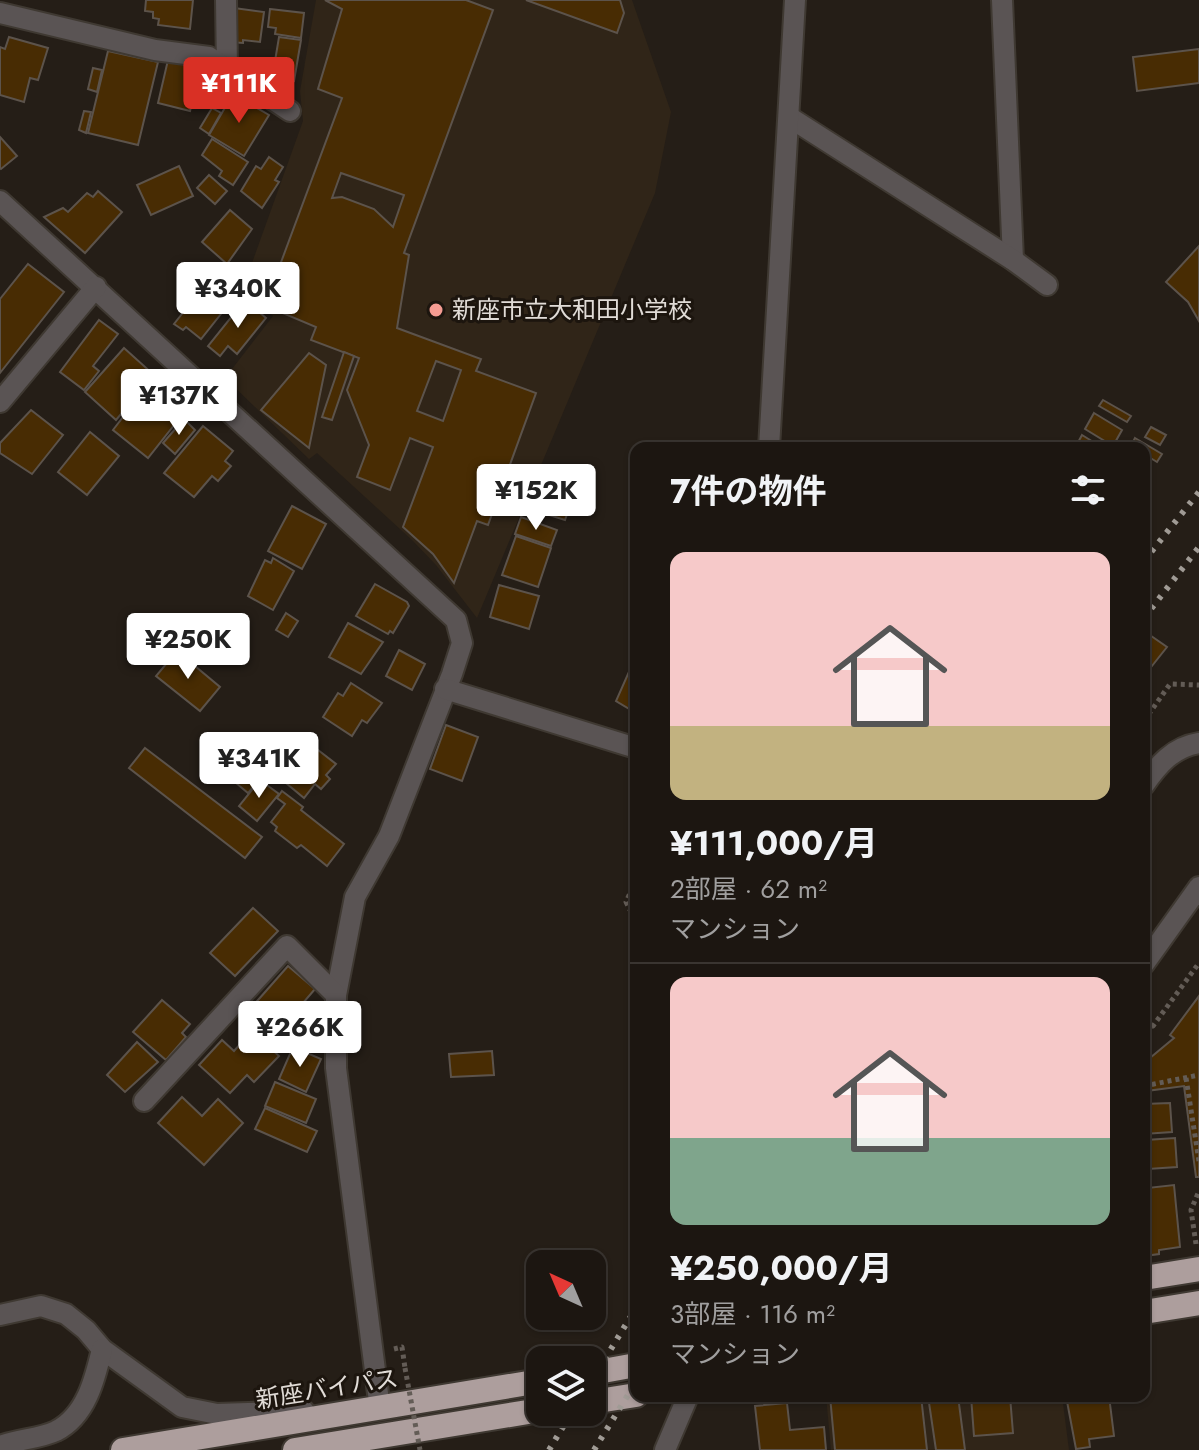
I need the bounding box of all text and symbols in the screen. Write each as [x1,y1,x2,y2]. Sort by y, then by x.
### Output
pin: ¥111K [183,57,295,125]
text: ¥111K [201,64,277,102]
pin: ¥340K [182,262,294,330]
text: ¥340K [194,269,282,307]
place label: 新座市立大和田小学校 [452,292,692,327]
marker: 新座市立大和田小学校 [427,301,445,319]
pin: ¥137K [123,369,235,437]
text: ¥137K [139,376,219,414]
pin: ¥152K [480,464,592,532]
text: 7件の物件 [670,467,827,516]
icon: filters [1066,468,1110,512]
text: ¥152K [495,471,577,509]
icon: home [818,604,962,748]
pin: ¥250K [132,613,244,681]
text: ¥250K [145,620,231,658]
pin: ¥341K [203,732,315,800]
text: ¥341K [217,739,301,777]
text: ¥111,000/月 [670,819,878,868]
text: 2部屋 · 62 m² [670,870,827,908]
text: マンション [670,910,800,948]
pin: ¥266K [244,1001,356,1069]
text: ¥266K [256,1008,344,1046]
icon: home [818,1029,962,1173]
text: ¥250,000/月 [670,1244,893,1293]
north arrow [526,1250,606,1330]
map controls [526,1250,606,1426]
text: 3部屋 · 116 m² [670,1295,835,1333]
text: マンション [670,1335,800,1373]
button: layers [526,1346,606,1426]
street label: 新座バイパス [253,1360,401,1417]

